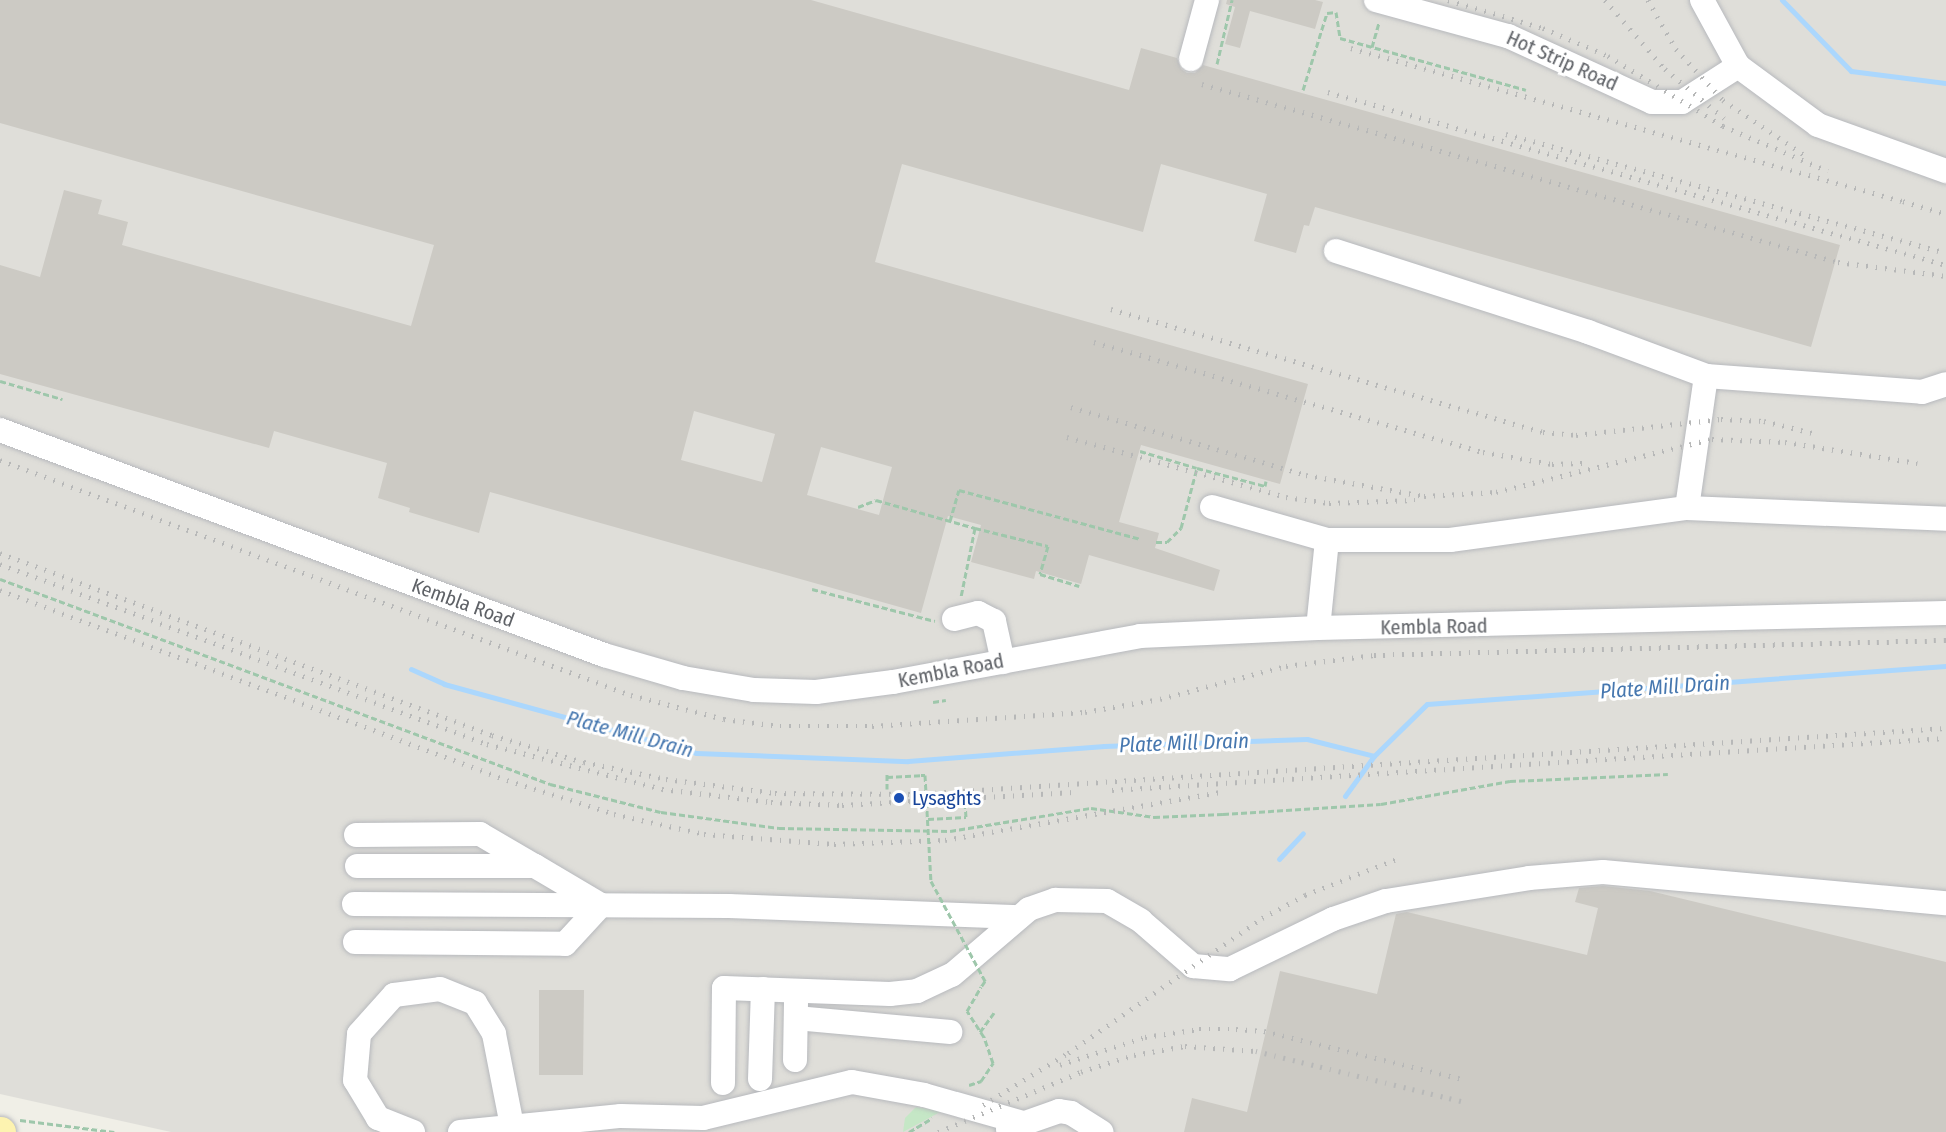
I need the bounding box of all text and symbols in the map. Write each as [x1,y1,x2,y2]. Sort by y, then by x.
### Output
street label: Hot Strip Road [1503,26,1621,96]
street label: Kembla Road [408,573,518,633]
street label: Kembla Road [1380,614,1488,640]
street label: Kembla Road [896,649,1006,693]
water label: Plate Mill Drain [1599,670,1731,704]
water label: Plate Mill Drain [564,705,696,763]
water label: Plate Mill Drain [1119,728,1249,758]
place label: Lysaghts [912,786,981,810]
marker: Lysaghts [890,789,908,807]

